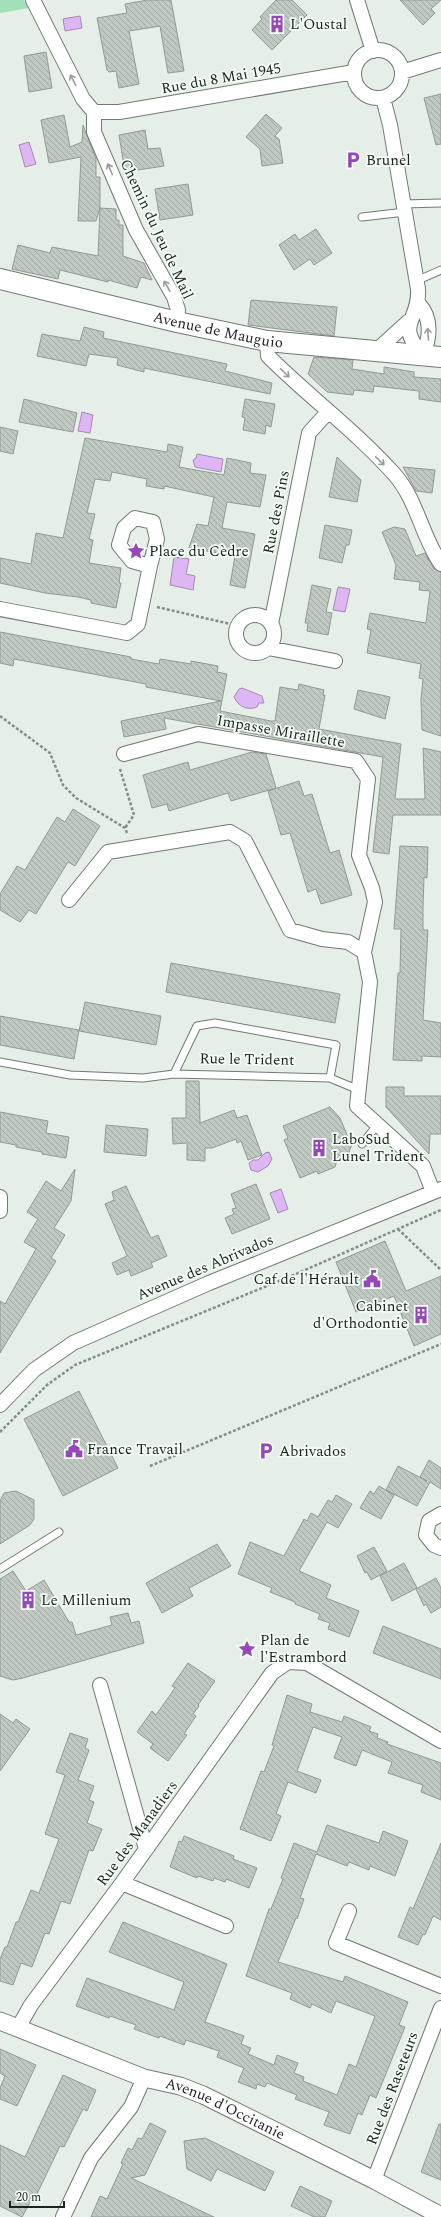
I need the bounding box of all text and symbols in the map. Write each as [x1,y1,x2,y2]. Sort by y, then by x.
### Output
place label: L'Oustal [290,13,347,36]
building icon: L'Oustal [267,14,287,34]
street label: Rue du 8 Mai 1945 [159,57,283,100]
one-way arrow [69,74,76,86]
place label: Brunel [366,149,411,172]
parking icon: Brunel [343,150,363,170]
street label: Chemin du Jeu de Mail [114,155,199,303]
one-way arrow [106,164,113,176]
one-way arrow [163,280,170,292]
street label: Avenue de Mauguio [151,306,284,354]
one-way arrow [425,328,432,341]
one-way arrow [280,368,290,378]
one-way arrow [375,456,385,466]
street label: Rue des Pins [257,468,296,556]
place label: Place du Cèdre [149,540,249,563]
place icon: Place du Cèdre [126,541,146,561]
street label: Impasse Miraillette [215,709,347,754]
street label: Rue le Trident [199,1047,295,1072]
place label: LaboSud Lunel Trident [332,1128,424,1168]
building icon: LaboSud Lunel Trident [309,1138,329,1158]
street label: Avenue des Abrivados [133,1228,277,1307]
place label: Caf de l'Hérault [254,1268,359,1291]
public building icon: Caf de l'Hérault [362,1269,382,1289]
place label: Cabinet d'Orthodontie [313,1295,408,1335]
building icon: Cabinet d'Orthodontie [411,1305,431,1325]
place label: France Travail [87,1438,183,1461]
public building icon: France Travail [64,1439,84,1459]
place label: Abrivados [279,1440,347,1463]
parking icon: Abrivados [256,1441,276,1461]
place label: Le Millenium [41,1589,131,1612]
building icon: Le Millenium [18,1590,38,1610]
place label: Plan de l'Estrambord [260,1629,347,1669]
place icon: Plan de l'Estrambord [237,1639,257,1659]
street label: Rue des Manadiers [91,1776,184,1891]
street label: Rue des Raseteurs [360,2028,425,2148]
street label: Avenue d'Occitanie [163,2072,289,2146]
scale bar [10,2183,64,2209]
text: 20 m [16,2188,41,2207]

